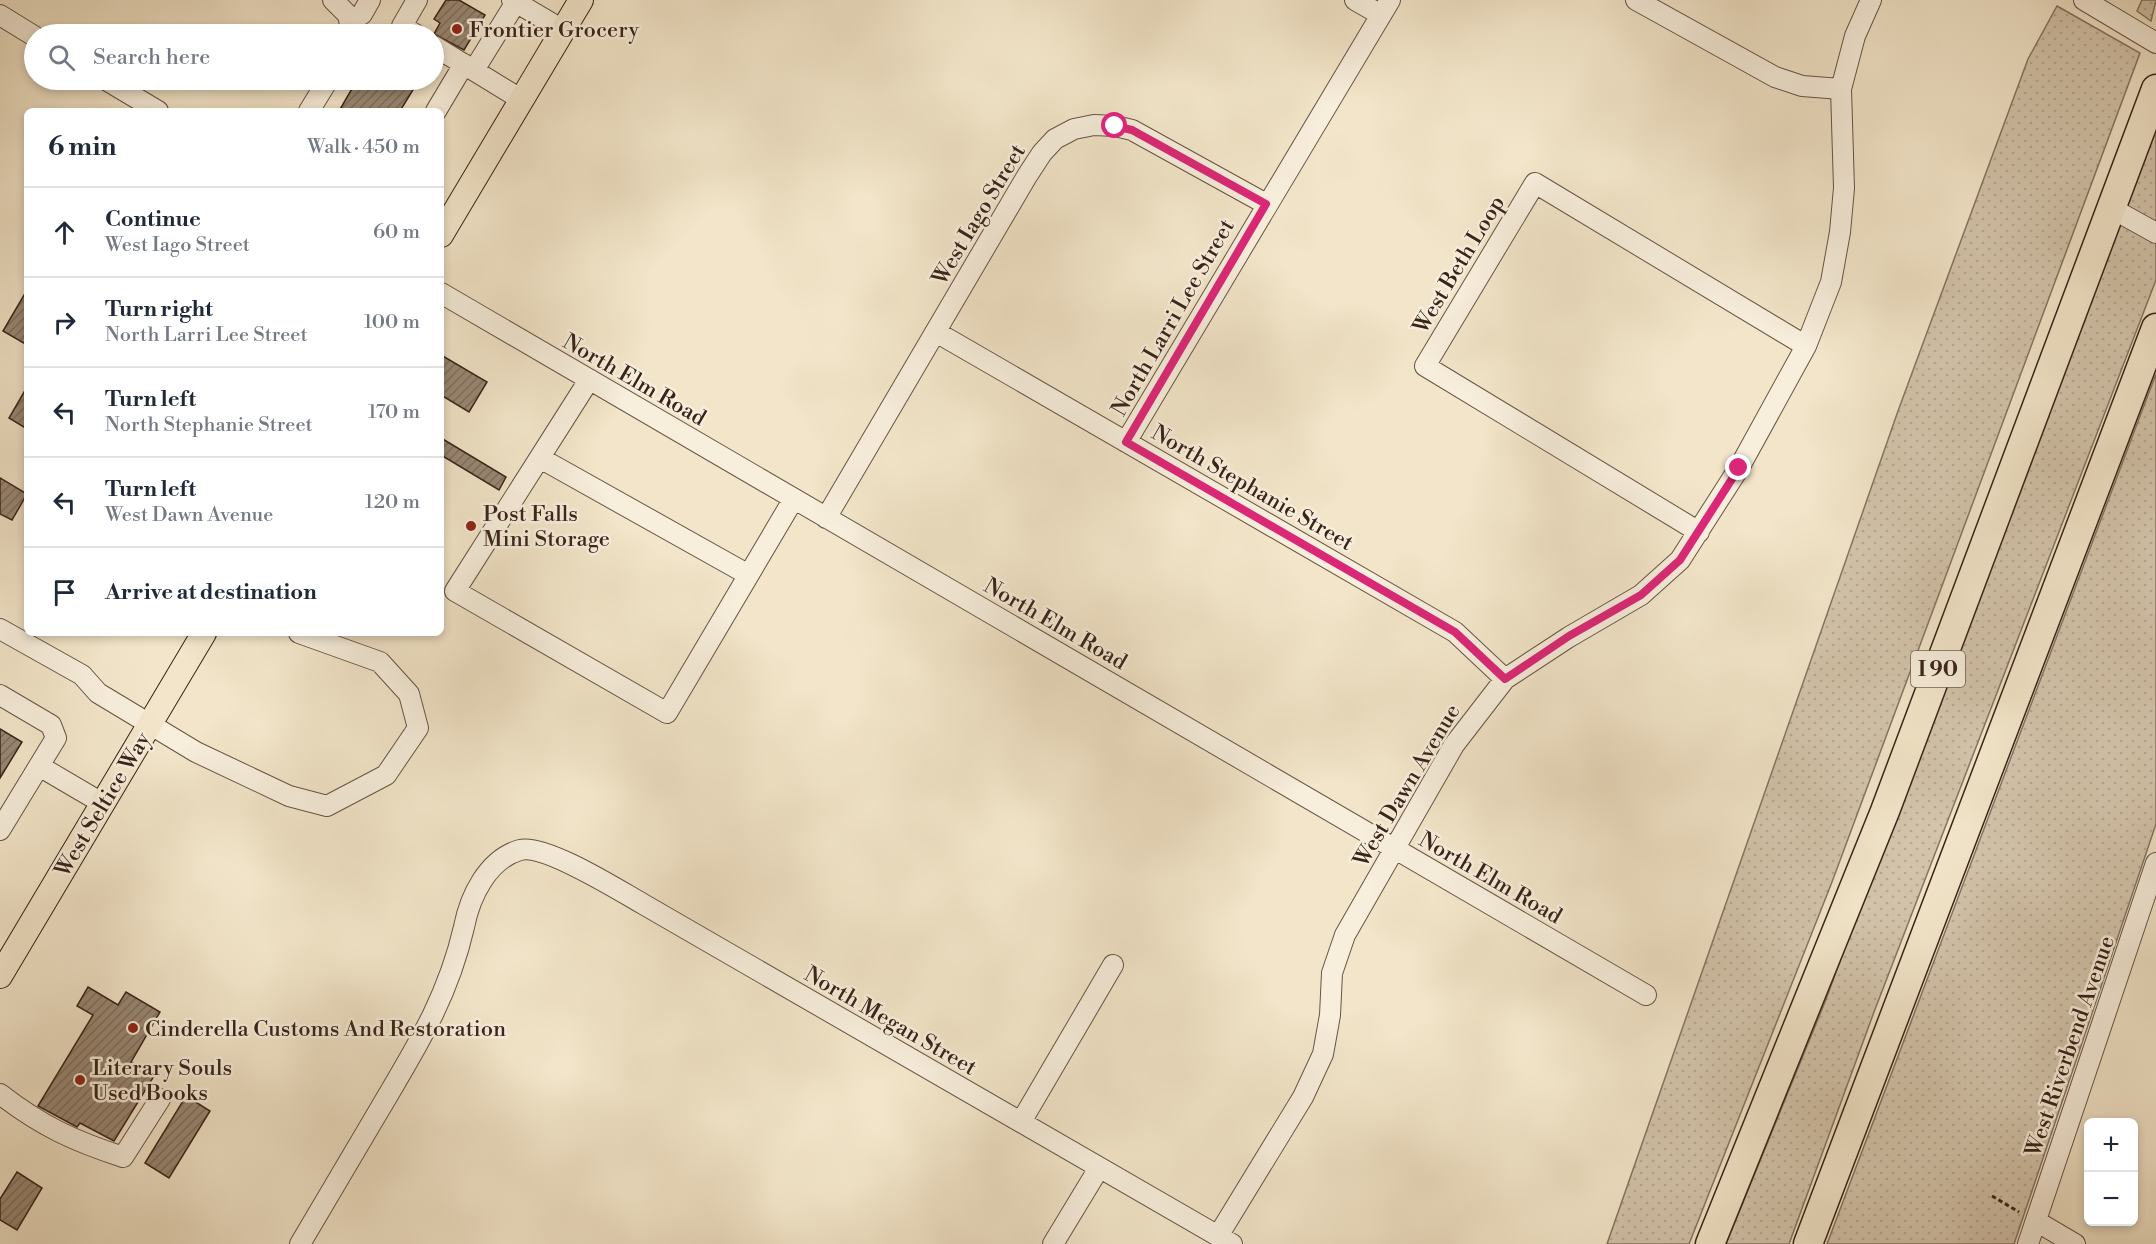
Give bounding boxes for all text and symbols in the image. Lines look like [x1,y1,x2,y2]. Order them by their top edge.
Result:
place label: Frontier Grocery [469,17,639,44]
marker: Frontier Grocery [450,22,464,36]
search box [24,24,444,90]
icon: search [45,41,78,74]
text: Search here [93,44,210,71]
route start [1101,112,1127,138]
text: 6 min [48,131,116,163]
text: Walk · 450 m [307,135,420,160]
street label: West Iago Street [926,139,1032,291]
street label: West Beth Loop [1407,191,1511,339]
text: Continue [105,206,201,233]
street label: North Larri Lee Street [1106,214,1241,421]
icon: ahead [48,216,81,249]
text: 60 m [373,220,420,245]
text: West Iago Street [105,233,250,258]
text: Turn right [105,296,213,323]
icon: right [48,306,81,339]
text: 100 m [364,310,420,335]
text: North Larri Lee Street [105,323,307,348]
street label: North Elm Road [558,328,711,432]
text: Turn left [105,386,196,413]
icon: left [48,396,81,429]
text: 170 m [368,400,420,425]
text: North Stephanie Street [105,413,313,438]
street label: North Stephanie Street [1147,420,1358,557]
route end [1725,454,1751,480]
text: Turn left [105,476,196,503]
icon: left [48,486,81,519]
text: 120 m [365,490,420,515]
place label: Post Falls Mini Storage [483,501,610,553]
text: West Dawn Avenue [105,503,273,528]
marker: Post Falls Mini Storage [464,519,478,533]
street label: North Elm Road [979,572,1132,676]
icon: arrive [48,576,81,609]
text: Arrive at destination [105,579,317,606]
road number: I 90 [1911,651,1965,687]
street label: West Dawn Avenue [1348,699,1467,873]
street label: West Seltice Way [49,727,157,883]
street label: North Elm Road [1414,826,1567,930]
street label: West Riverbend Avenue [2020,933,2121,1161]
street label: North Megan Street [799,961,982,1082]
place label: Cinderella Customs And Restoration [145,1016,506,1043]
marker: Cinderella Customs And Restoration [126,1021,140,1035]
place label: Literary Souls Used Books [92,1055,232,1107]
marker: Literary Souls Used Books [73,1073,87,1087]
map controls [2084,1118,2138,1226]
button: + [2084,1118,2138,1172]
button: − [2084,1172,2138,1226]

